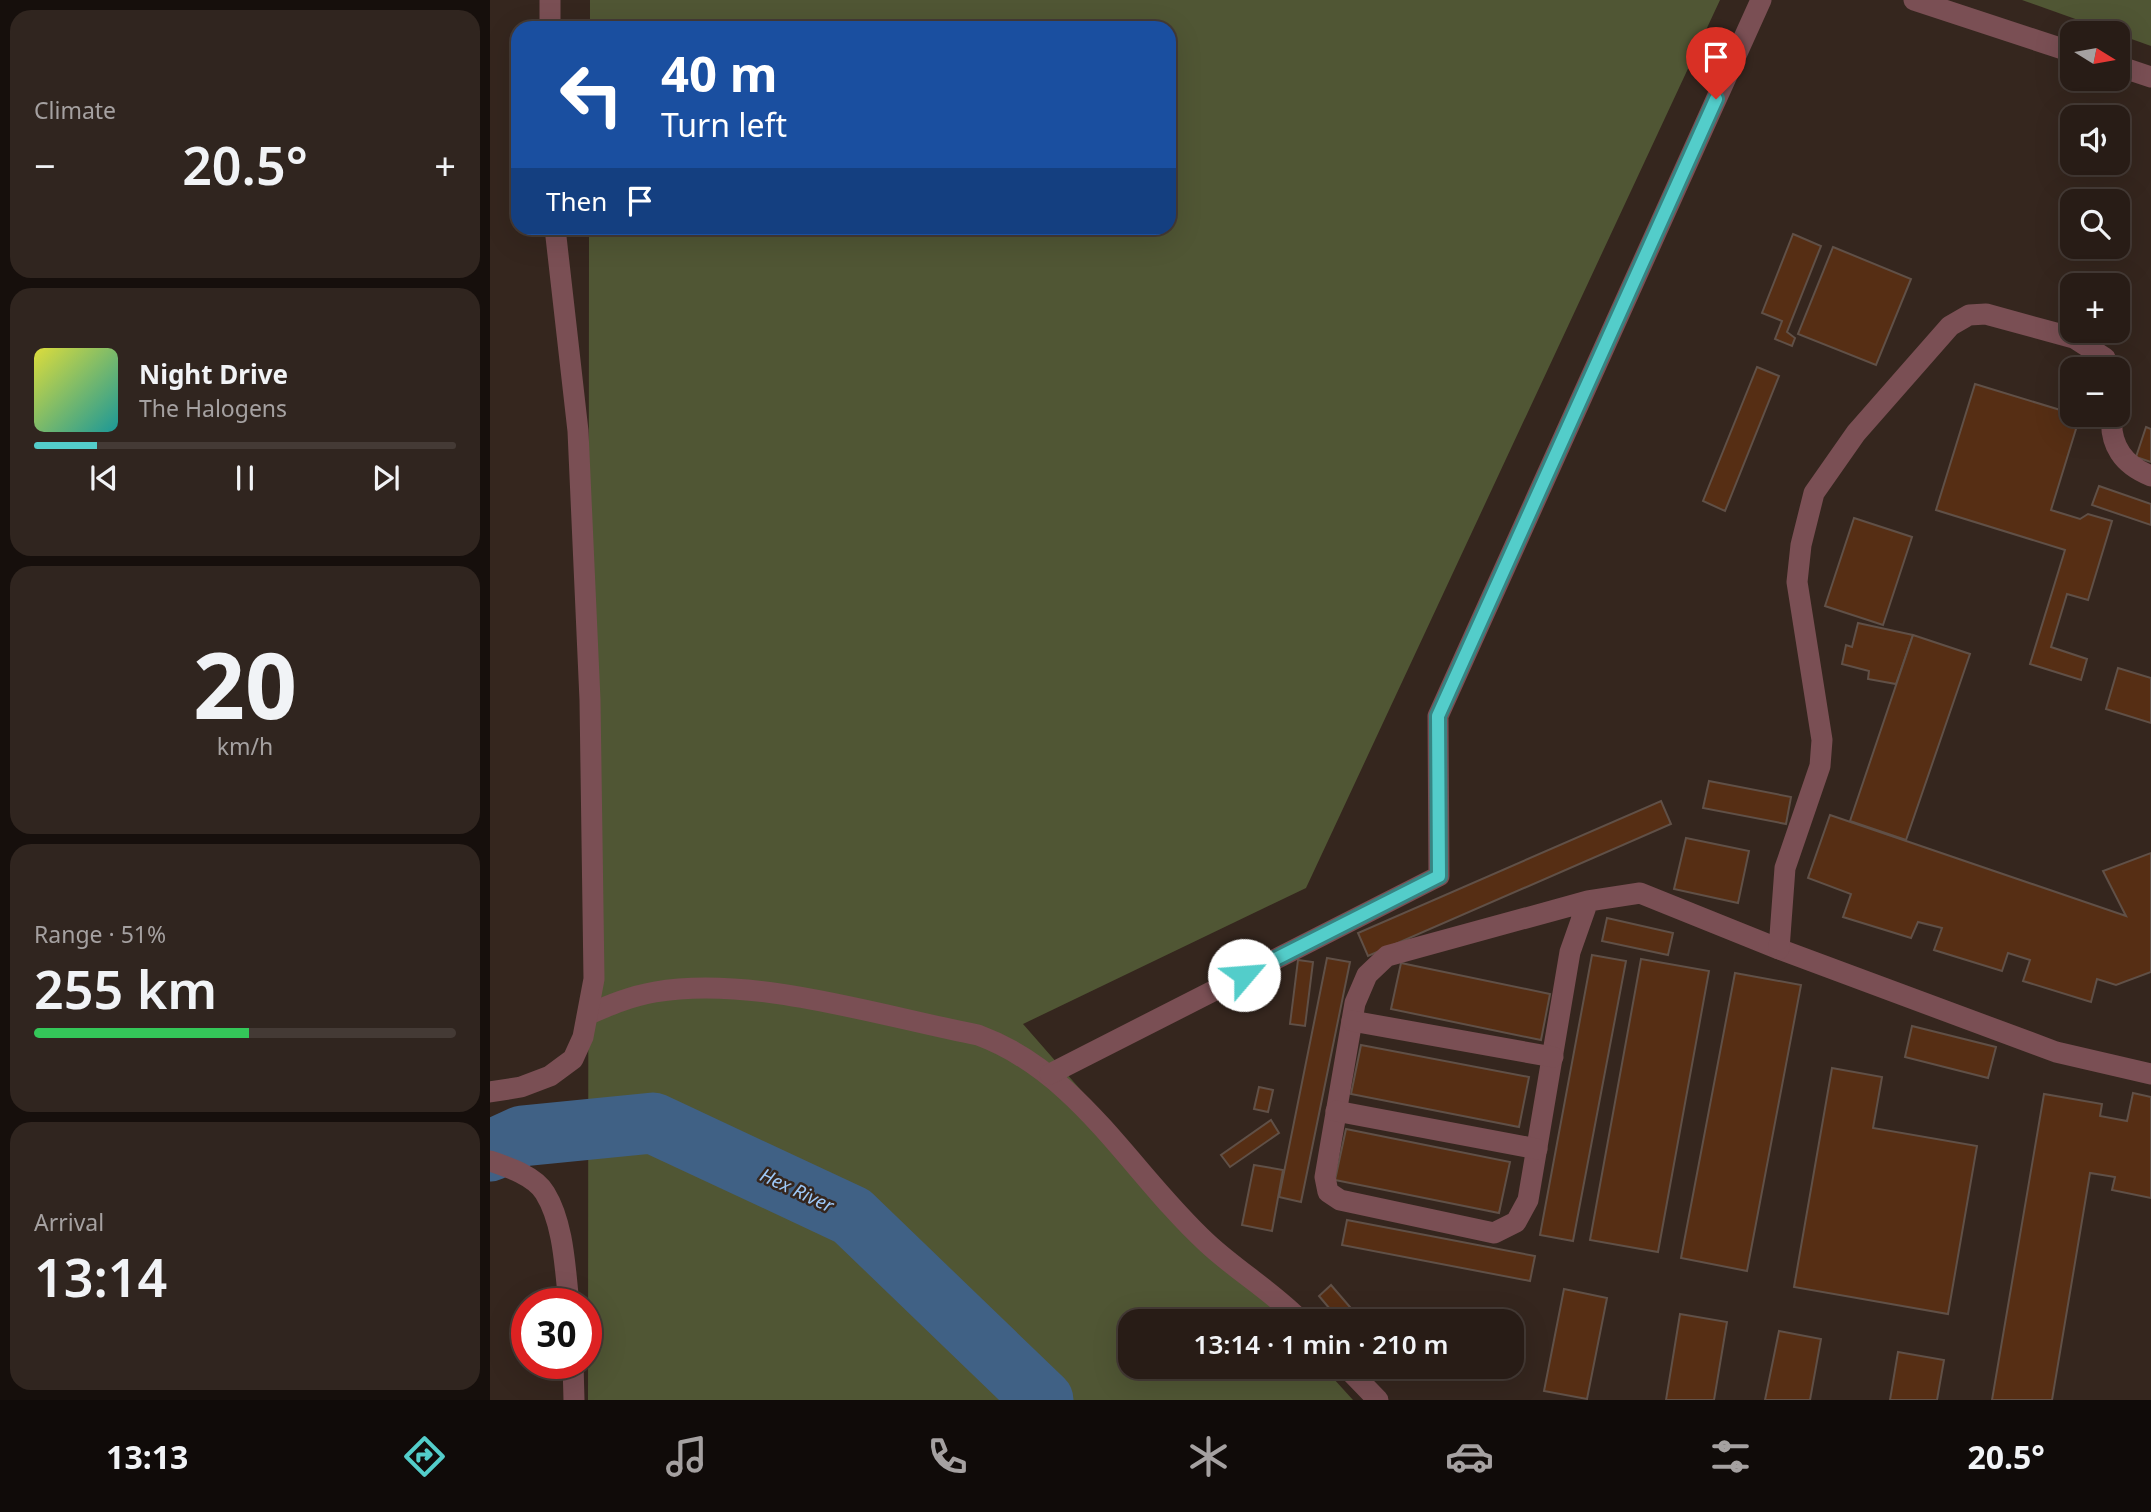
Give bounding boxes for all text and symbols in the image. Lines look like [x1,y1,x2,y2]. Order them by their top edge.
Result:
north arrow [2060,21,2130,91]
map controls [2060,21,2130,427]
pin [1686,27,1746,99]
icon: arrive [1697,38,1735,76]
text: 40 m [661,40,778,106]
icon: left [546,49,637,140]
text: Climate [34,94,116,126]
text: Turn left [661,103,787,146]
button: sound [2060,105,2130,175]
text: 20.5° [182,129,308,200]
text: − [34,139,56,191]
text: + [434,139,456,191]
icon: arrive [621,182,659,220]
text: Then [546,183,607,219]
button: search [2060,189,2130,259]
button: + [2060,273,2130,343]
text: Night Drive [139,356,288,392]
button: − [2060,357,2130,427]
text: The Halogens [139,392,287,424]
icon: previous [85,459,123,497]
icon: pause [226,459,264,497]
icon: next [367,459,405,497]
text: 20 [193,622,297,746]
text: km/h [217,730,273,762]
text: Range · 51% [34,918,166,950]
position arrow [1207,938,1281,1012]
text: 255 km [34,953,217,1024]
water label: Hex River [756,1162,839,1219]
text: Arrival [34,1206,104,1238]
text: 13:14 [34,1241,167,1312]
speed limit sign: 30 [511,1288,602,1379]
text: 13:14 · 1 min · 210 m [1194,1326,1448,1362]
icon: directions [400,1432,449,1481]
icon: music [662,1432,711,1481]
icon: phone [923,1432,972,1481]
icon: climate [1184,1432,1233,1481]
icon: car [1445,1432,1494,1481]
icon: filters [1706,1432,1755,1481]
text: 13:13 [106,1435,188,1478]
text: 20.5° [1967,1435,2045,1478]

